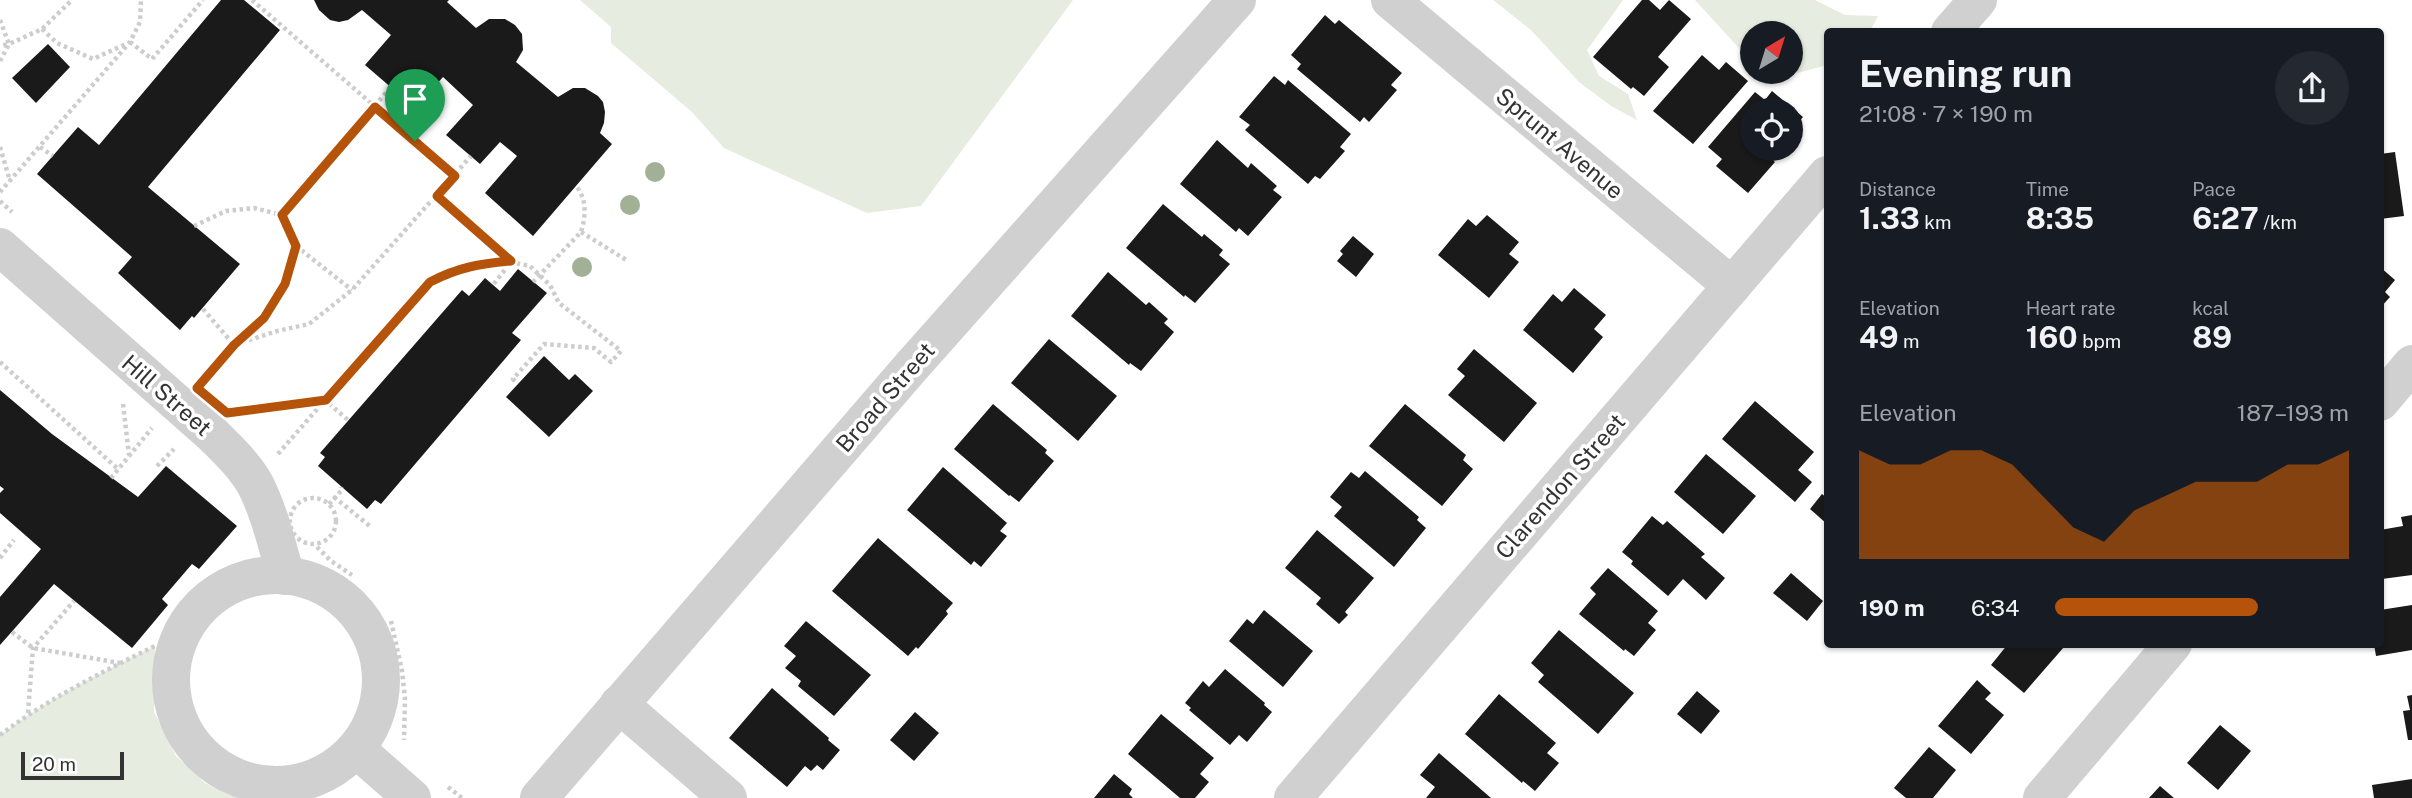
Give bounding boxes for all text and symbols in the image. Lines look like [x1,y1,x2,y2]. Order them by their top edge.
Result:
north arrow [1740,21,1802,84]
map controls [1740,21,1803,161]
text: Evening run [1859,51,2072,96]
button: share [2275,51,2349,125]
pin [385,69,445,141]
icon: arrive [396,80,434,118]
street label: Sprunt Avenue [1491,82,1629,204]
button: locate [1740,98,1803,161]
text: 21:08 · 7 × 190 m [1859,100,2033,127]
text: Distance [1859,178,1936,200]
text: Time [2026,178,2069,200]
text: Pace [2192,178,2236,200]
text: 1.33 [1859,200,1920,236]
text: 8:35 [2026,200,2094,236]
text: 6:27 [2192,200,2259,236]
text: km [1920,211,1951,233]
text: /km [2259,211,2297,233]
text: Elevation [1859,297,1940,319]
text: Heart rate [2026,297,2115,319]
text: kcal [2192,297,2229,319]
text: 49 [1859,319,1898,355]
text: 160 [2026,319,2078,355]
text: 89 [2192,319,2232,355]
text: m [1898,330,1920,352]
text: bpm [2078,330,2121,352]
street label: Broad Street [830,337,940,457]
street label: Hill Street [117,349,217,441]
text: Elevation [1859,399,1957,426]
text: 187–193 m [2237,399,2349,426]
street label: Clarendon Street [1490,408,1630,564]
text: 190 m [1859,594,1925,621]
text: 6:34 [1971,594,2019,621]
scale bar [21,749,124,781]
text: 20 m [32,753,76,775]

